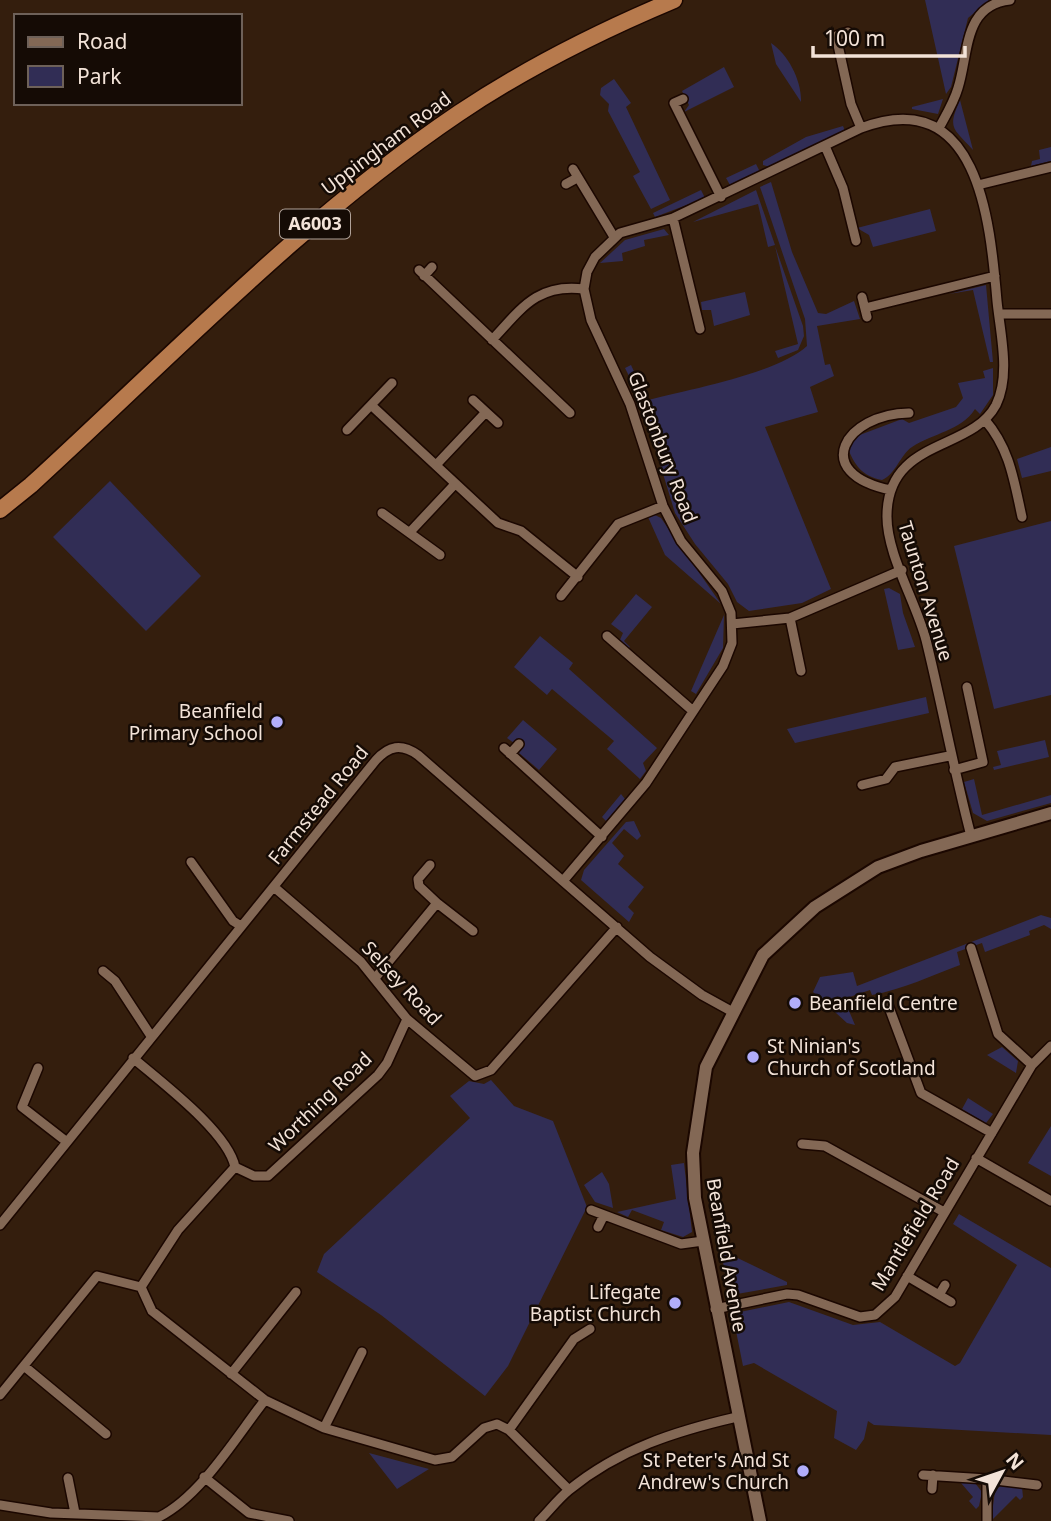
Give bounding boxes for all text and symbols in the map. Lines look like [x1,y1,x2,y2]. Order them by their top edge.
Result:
legend [14,14,242,105]
scale bar [813,14,965,58]
text: 100 m [824,24,885,52]
text: Road [77,27,127,55]
text: Park [77,62,122,90]
street label: Uppingham Road [316,86,456,200]
road number: A6003 [280,210,350,238]
street label: Glastonbury Road [622,368,704,526]
street label: Taunton Avenue [892,518,960,664]
place label: Beanfield Primary School [129,698,263,746]
marker: Beanfield Primary School [269,714,285,730]
street label: Farmstead Road [262,740,374,870]
street label: Selsey Road [356,935,448,1031]
place label: Beanfield Centre [809,990,958,1016]
marker: Beanfield Centre [787,995,803,1011]
place label: St Ninian's Church of Scotland [767,1033,936,1081]
street label: Worthing Road [263,1046,377,1158]
marker: St Ninian's Church of Scotland [745,1049,761,1065]
street label: Mantlefield Road [865,1152,965,1296]
street label: Beanfield Avenue [701,1176,753,1334]
place label: Lifegate Baptist Church [530,1279,661,1327]
marker: Lifegate Baptist Church [667,1295,683,1311]
north arrow [967,1437,1037,1507]
place label: St Peter's And St Andrew's Church [638,1447,789,1495]
text: N [1000,1447,1030,1475]
marker: St Peter's And St Andrew's Church [795,1463,811,1479]

